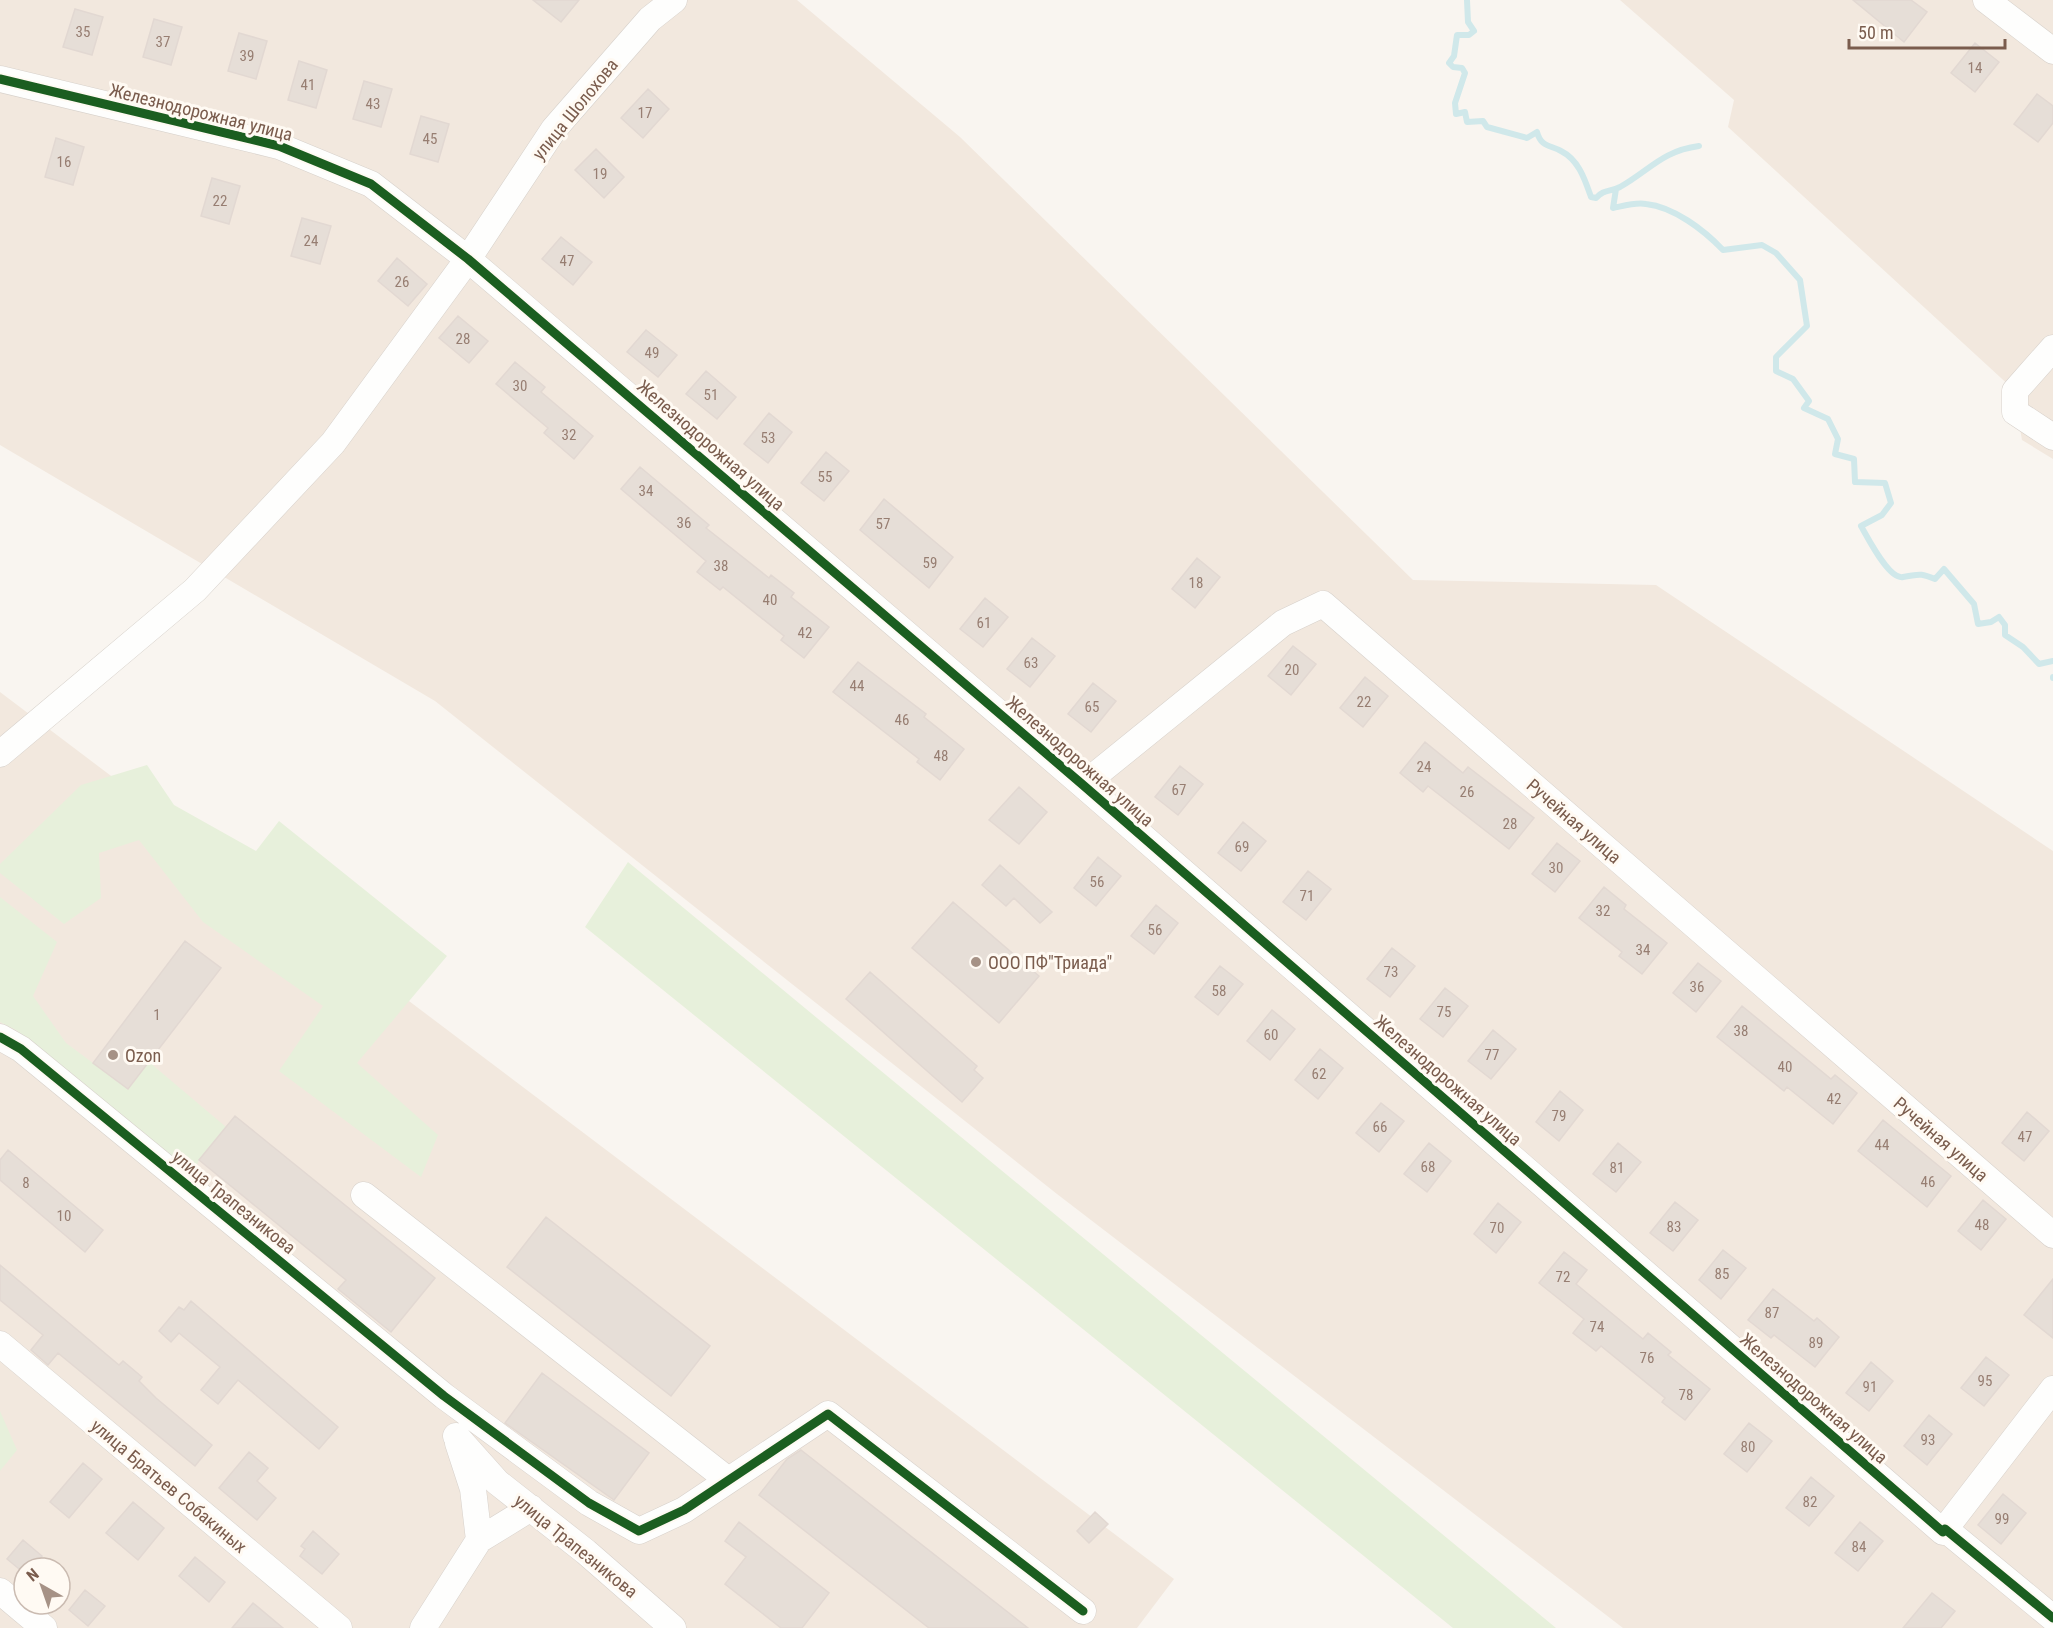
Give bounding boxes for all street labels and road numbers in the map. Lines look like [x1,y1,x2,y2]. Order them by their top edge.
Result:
street label: улица Шолохова [528,54,622,164]
street label: Железнодорожная улица [107,79,295,145]
street label: Железнодорожная улица [633,375,789,515]
street label: Железнодорожная улица [1002,691,1158,831]
street label: Ручейная улица [1523,774,1625,868]
street label: Железнодорожная улица [1370,1010,1526,1150]
street label: Ручейная улица [1890,1092,1992,1186]
street label: улица Трапезникова [168,1146,300,1258]
street label: Железнодорожная улица [1736,1328,1892,1468]
street label: улица Братьев Собакиных [87,1415,251,1557]
street label: улица Трапезникова [510,1490,642,1602]

